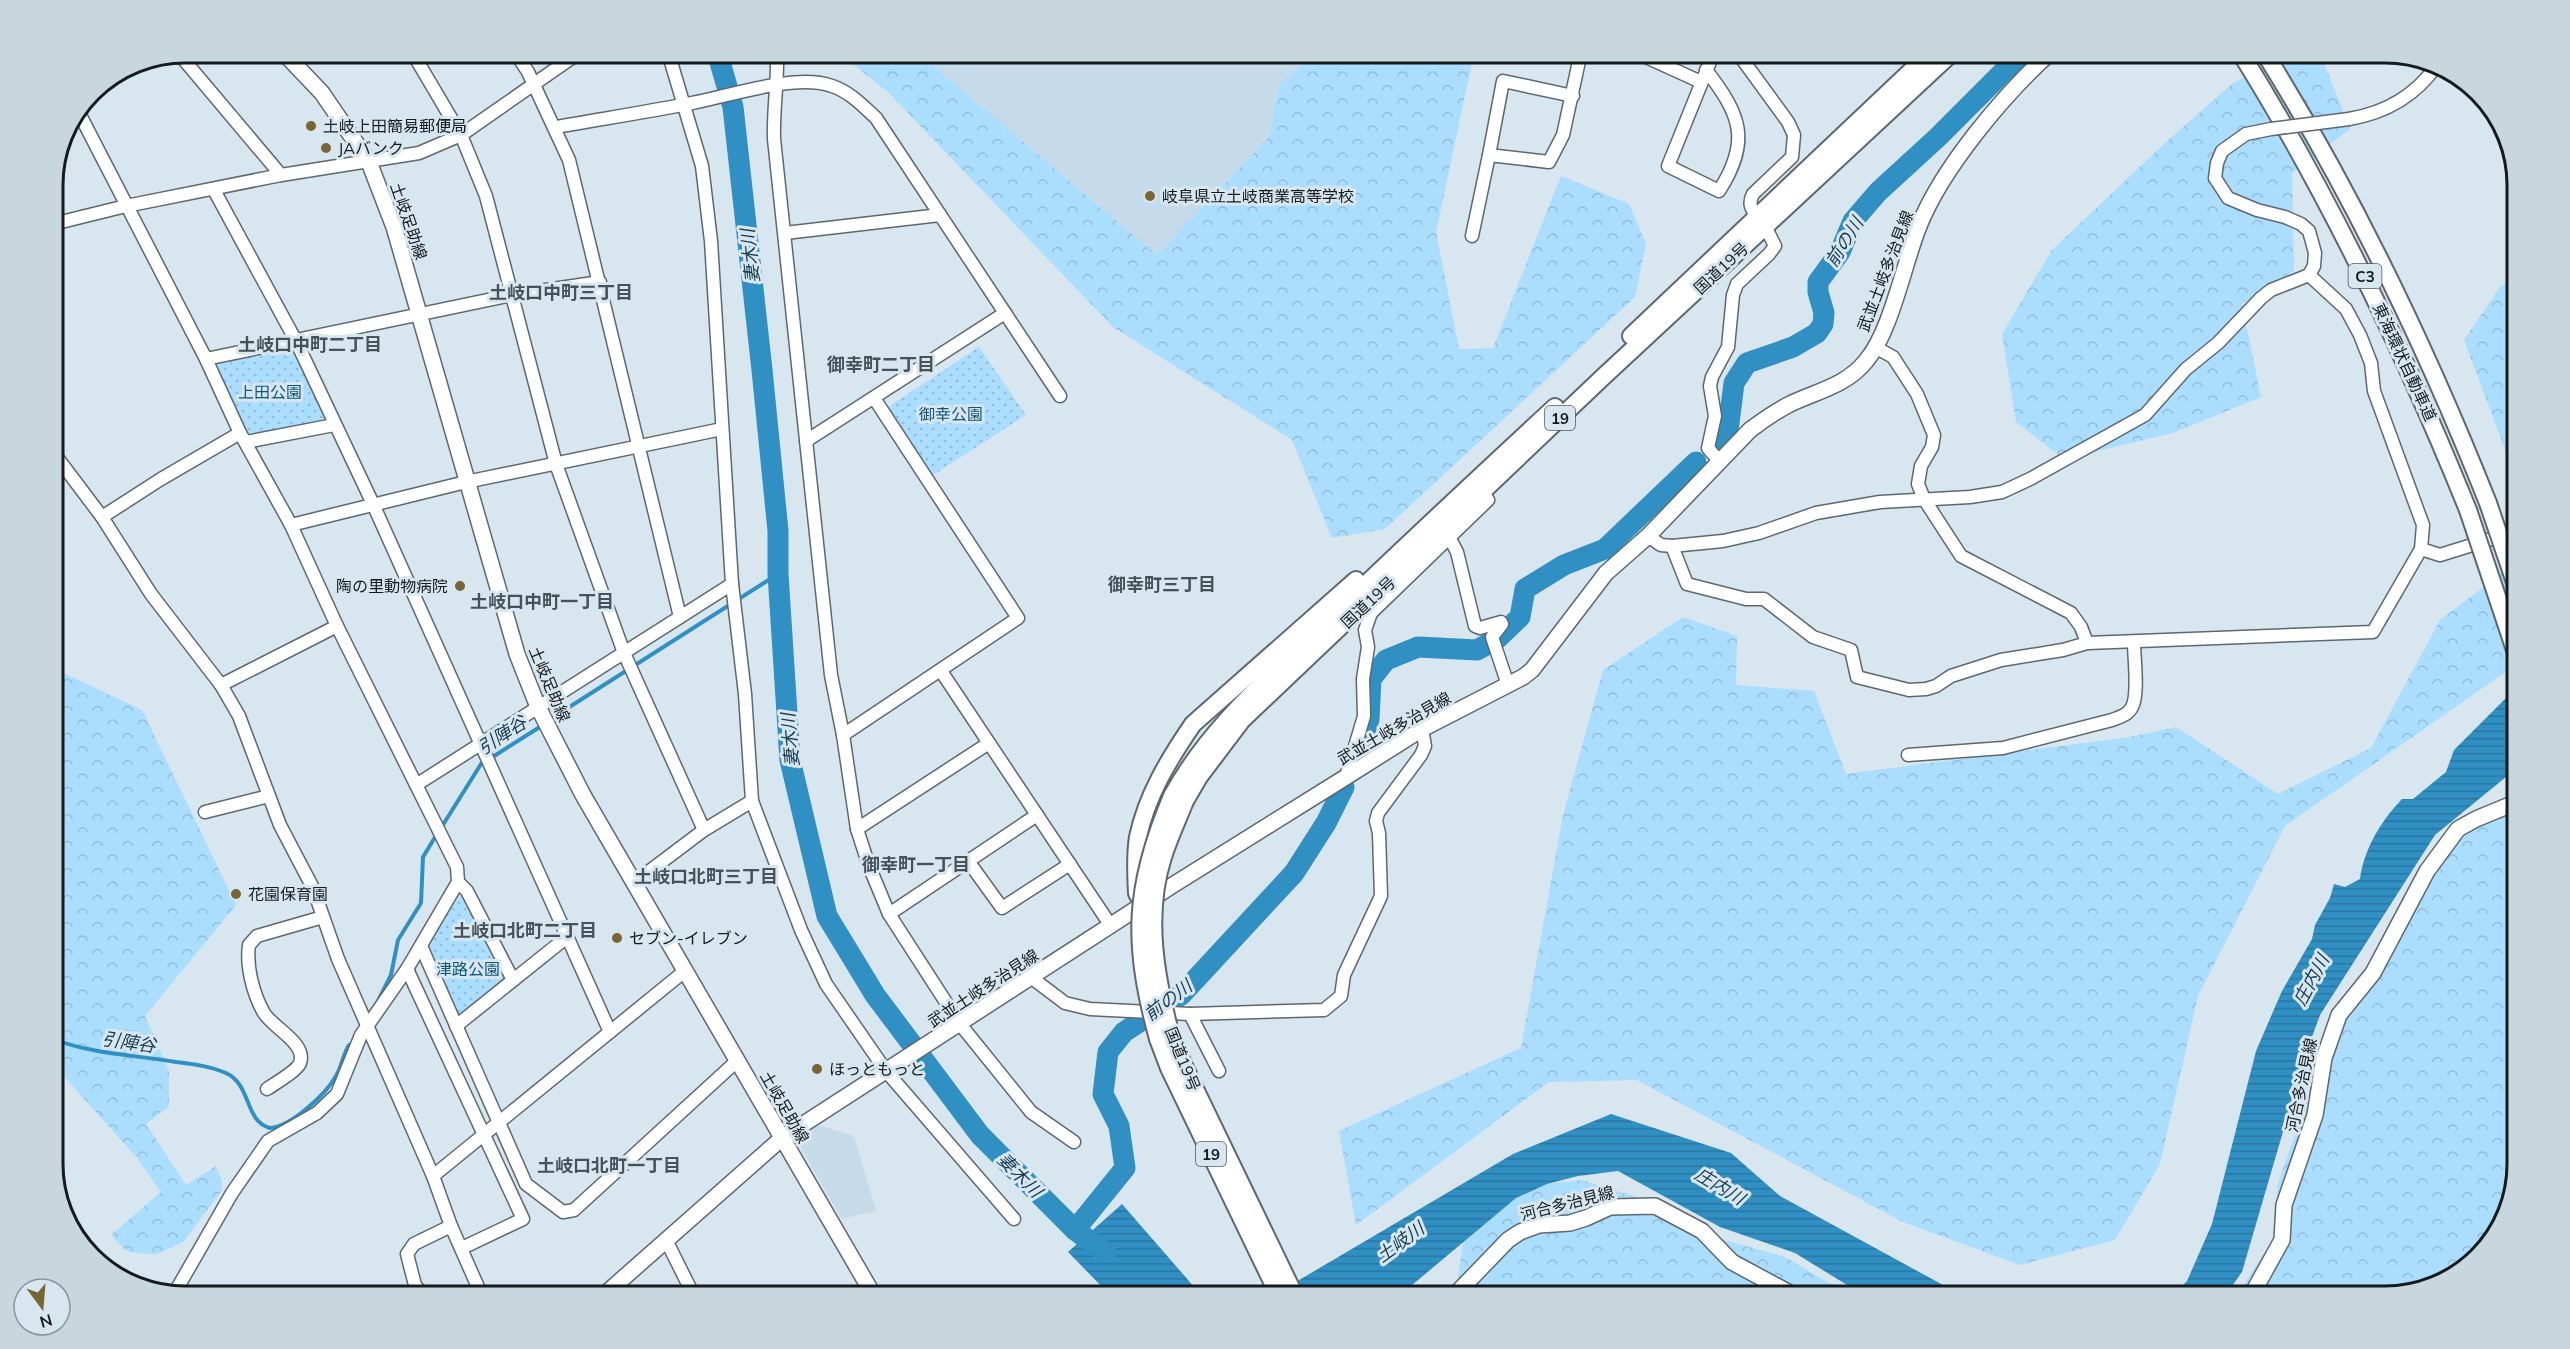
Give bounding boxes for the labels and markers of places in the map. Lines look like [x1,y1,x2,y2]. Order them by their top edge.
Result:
place label: 土岐上田簡易郵便局 [323,116,467,136]
marker: 土岐上田簡易郵便局 [304,119,318,133]
place label: JAバンク [338,138,404,158]
marker: JAバンク [319,141,333,155]
place label: 岐阜県立土岐商業高等学校 [1162,186,1354,206]
marker: 岐阜県立土岐商業高等学校 [1143,189,1157,203]
place label: 陶の里動物病院 [336,576,448,596]
marker: 陶の里動物病院 [453,579,467,593]
place label: 花園保育園 [248,884,328,904]
marker: 花園保育園 [229,887,243,901]
place label: セブン-イレブン [629,928,748,948]
marker: セブン-イレブン [610,931,624,945]
place label: ほっともっと [829,1059,925,1079]
marker: ほっともっと [810,1062,824,1076]

